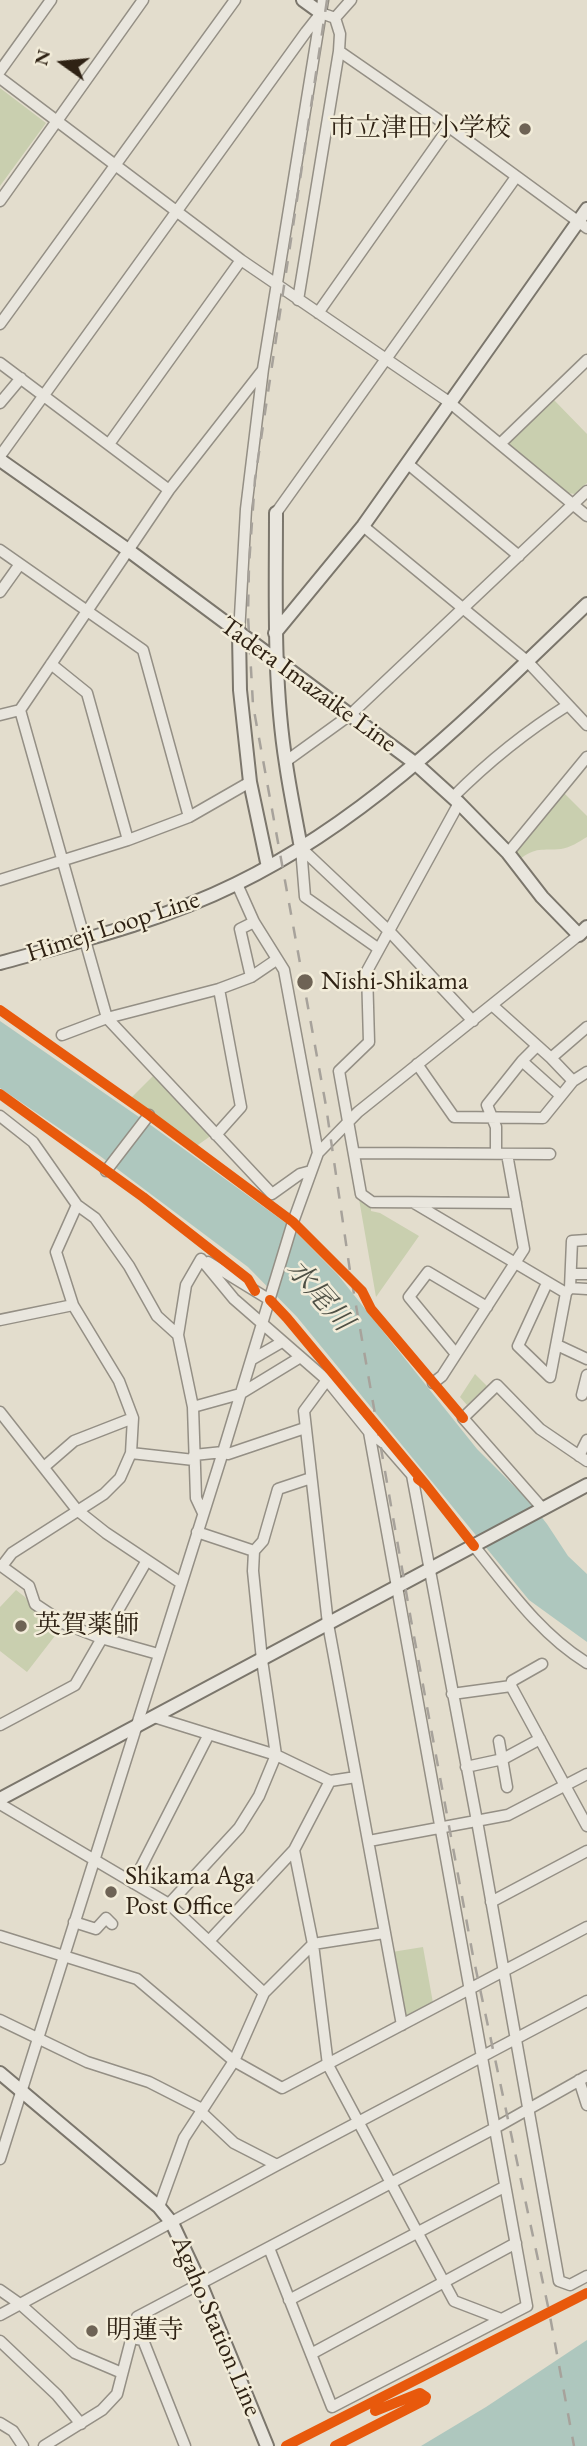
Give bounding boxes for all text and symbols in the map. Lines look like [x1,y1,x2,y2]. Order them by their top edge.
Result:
north arrow [28,28,98,98]
text: N [28,47,56,68]
place label: 市立津田小学校 [329,113,511,145]
marker: 市立津田小学校 [517,121,533,137]
street label: Tadera Imazaike Line [213,610,403,760]
street label: Himeji Loop Line [22,884,204,970]
place label: Nishi-Shikama [321,966,468,998]
marker: Nishi-Shikama [295,972,315,992]
water label: 水尾川 [279,1253,359,1339]
place label: 英賀薬師 [35,1610,139,1642]
marker: 英賀薬師 [13,1618,29,1634]
place label: Shikama Aga Post Office [125,1861,255,1923]
marker: Shikama Aga Post Office [103,1884,119,1900]
street label: Agaho Station Line [164,2231,268,2421]
place label: 明蓮寺 [106,2315,184,2347]
marker: 明蓮寺 [84,2323,100,2339]

